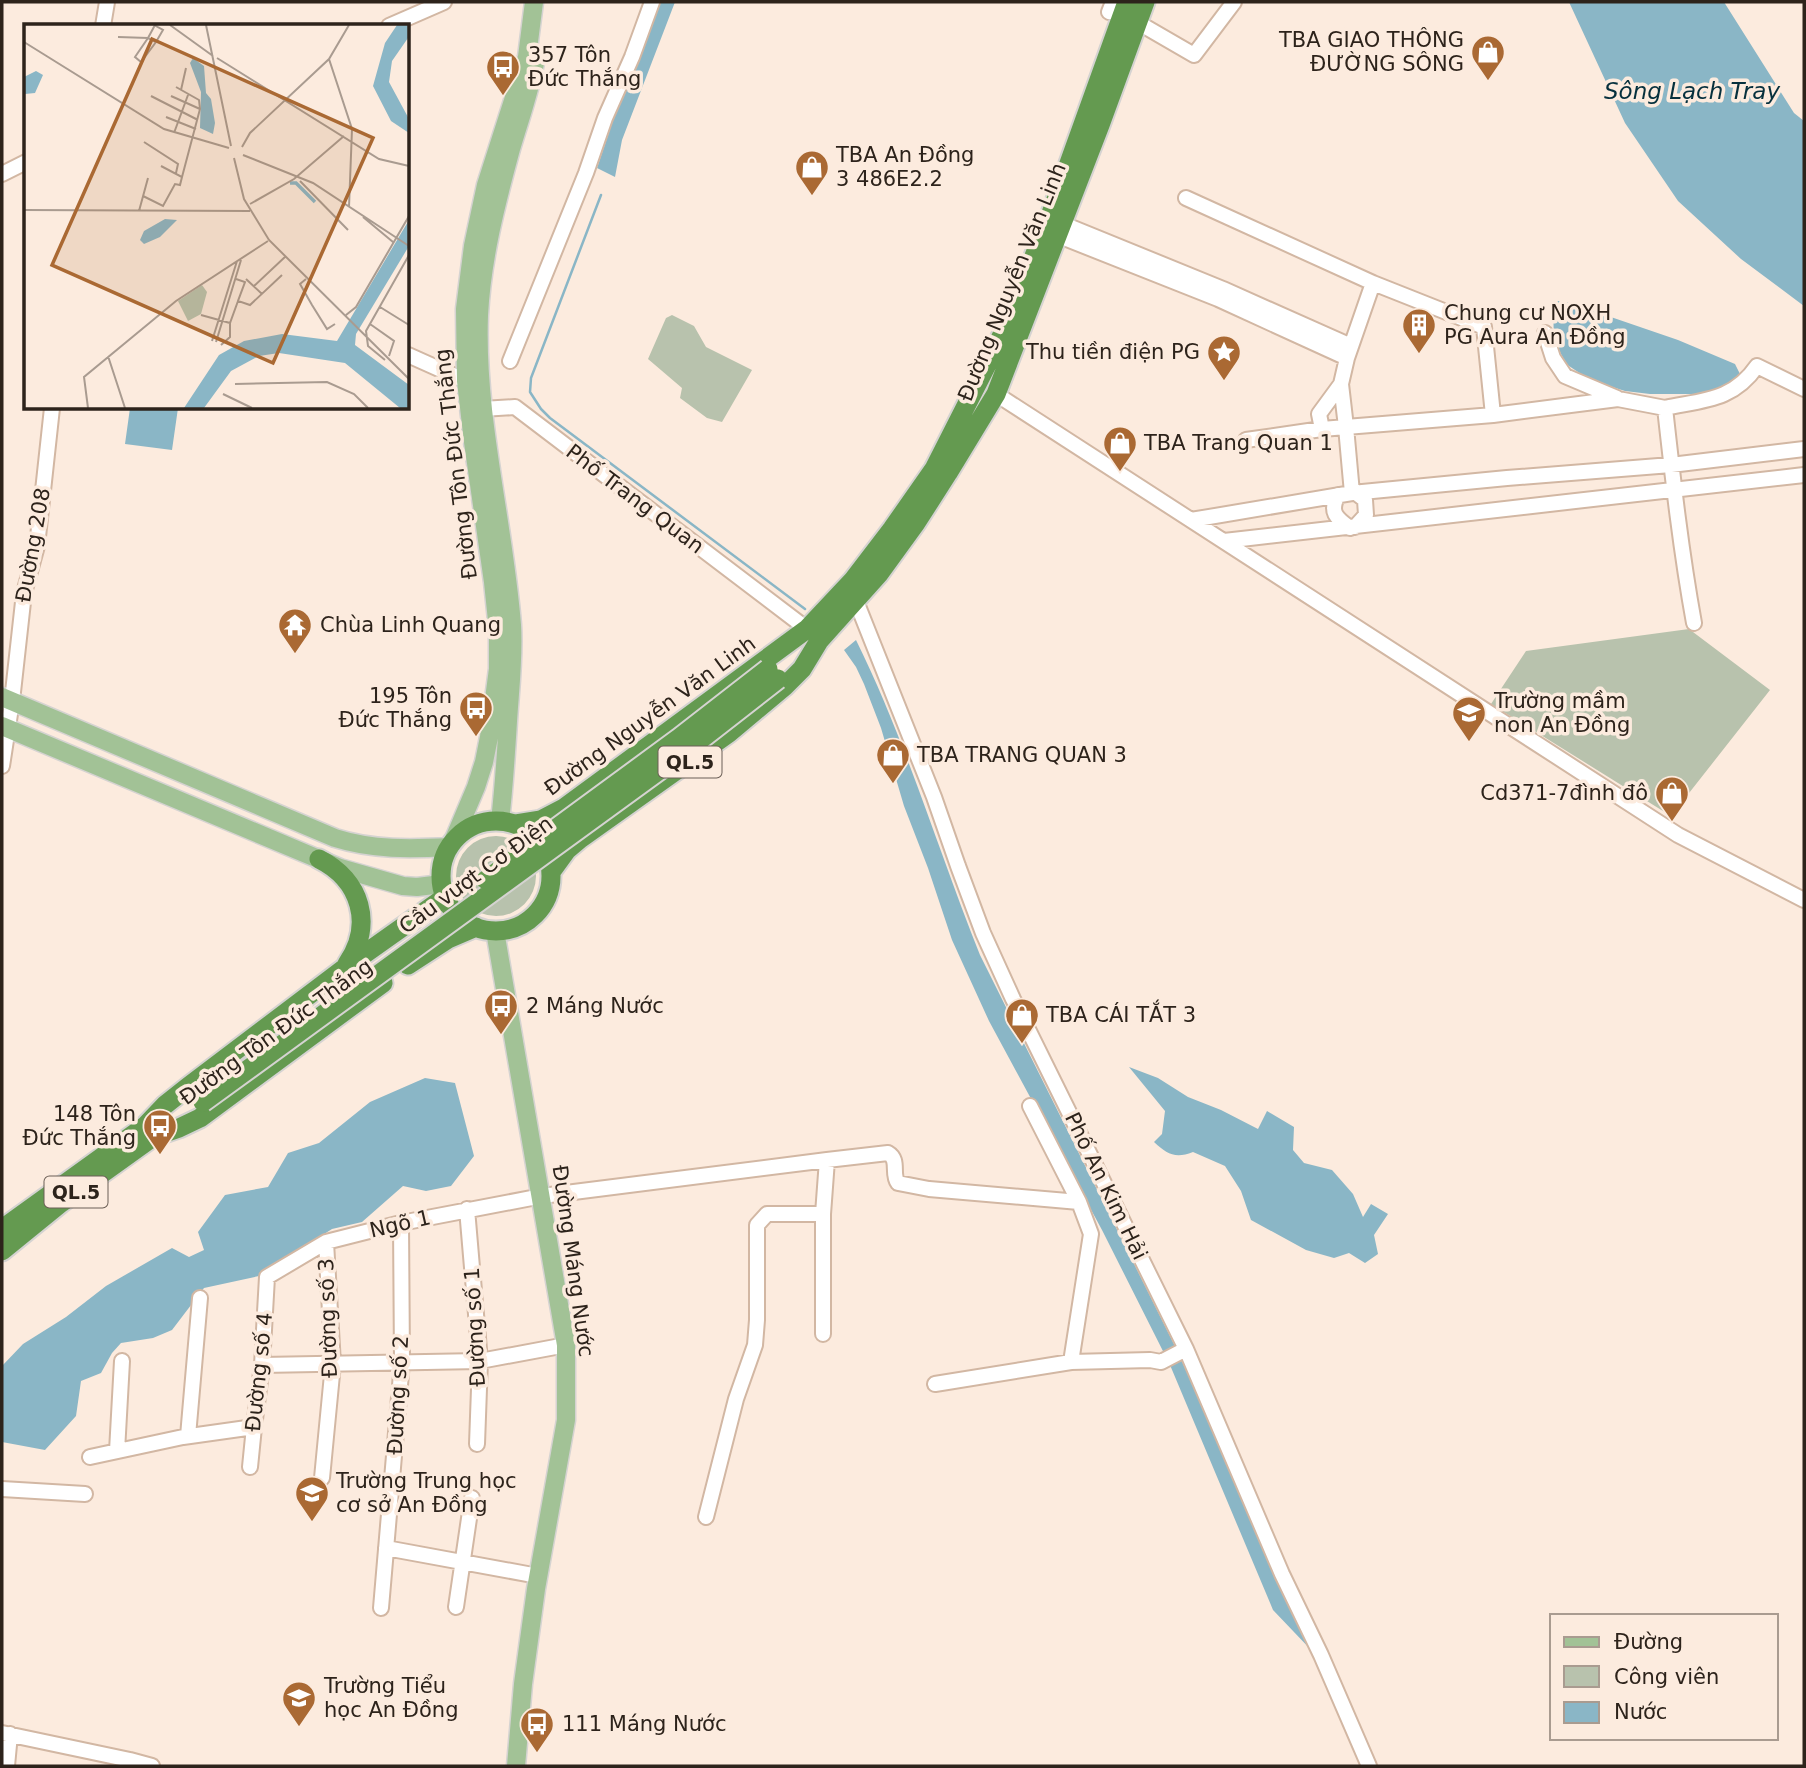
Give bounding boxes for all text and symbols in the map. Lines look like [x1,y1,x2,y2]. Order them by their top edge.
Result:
inset map [24,24,410,410]
place label: TBA GIAO THÔNG ĐƯỜNG SÔNG [1278,27,1464,76]
shop icon: TBA GIAO THÔNG ĐƯỜNG SÔNG [1469,33,1507,82]
place label: 357 Tôn Đức Thắng [528,43,641,91]
bus stop icon: 357 Tôn Đức Thắng [484,48,522,97]
water label: Sông Lạch Tray [1604,78,1780,104]
place label: TBA An Đồng 3 486E2.2 [835,143,974,191]
shop icon: TBA An Đồng 3 486E2.2 [793,148,831,197]
street label: Đường Nguyễn Văn Linh [952,159,1071,405]
place label: Chung cư NOXH PG Aura An Đồng [1444,301,1626,349]
building icon: Chung cư NOXH PG Aura An Đồng [1400,306,1438,355]
place icon: Thu tiền điện PG [1205,333,1243,382]
place label: Thu tiền điện PG [1025,340,1200,364]
street label: Đường Tôn Đức Thắng [430,347,482,581]
shop icon: TBA Trang Quan 1 [1101,424,1139,473]
place label: TBA Trang Quan 1 [1143,431,1333,455]
street label: Phố Trang Quan [561,439,709,559]
street label: Đường 208 [11,486,55,604]
temple icon: Chùa Linh Quang [276,606,314,655]
place label: Chùa Linh Quang [320,613,501,637]
street label: Đường Nguyễn Văn Linh [539,631,760,801]
place label: 195 Tôn Đức Thắng [339,684,452,732]
bus stop icon: 195 Tôn Đức Thắng [457,689,495,738]
place label: Trường mầm non An Đồng [1493,689,1630,737]
school or university icon: Trường mầm non An Đồng [1450,694,1488,743]
shop icon: TBA TRANG QUAN 3 [874,736,912,785]
place label: TBA TRANG QUAN 3 [916,743,1127,767]
road number: QL.5 [658,747,722,778]
shop icon: Cd371-7đình đô [1653,774,1691,823]
place label: Cd371-7đình đô [1480,781,1648,805]
street label: Cầu vượt Cơ Điện [395,811,557,939]
street label: Đường Tôn Đức Thắng [175,954,377,1110]
bus stop icon: 2 Máng Nước [482,987,520,1036]
place label: 2 Máng Nước [526,994,664,1018]
shop icon: TBA CÁI TẮT 3 [1003,996,1041,1045]
place label: TBA CÁI TẮT 3 [1045,999,1196,1027]
place label: 148 Tôn Đức Thắng [23,1102,136,1150]
bus stop icon: 148 Tôn Đức Thắng [141,1107,179,1156]
street label: Phố An Kim Hải [1060,1108,1152,1264]
street label: Đường Máng Nước [548,1164,598,1358]
road number: QL.5 [44,1176,108,1208]
street label: Ngõ 1 [367,1205,433,1243]
street label: Đường số 3 [314,1258,342,1378]
street label: Đường số 1 [460,1267,490,1387]
street label: Đường số 4 [241,1311,277,1433]
street label: Đường số 2 [383,1335,413,1455]
place label: Trường Trung học cơ sở An Đồng [335,1469,517,1517]
school or university icon: Trường Trung học cơ sở An Đồng [293,1474,331,1523]
legend [1550,1614,1778,1740]
text: Đường [1614,1630,1683,1654]
text: Công viên [1614,1665,1719,1689]
place label: Trường Tiểu học An Đồng [323,1674,459,1722]
school or university icon: Trường Tiểu học An Đồng [280,1679,318,1728]
text: Nước [1614,1700,1667,1724]
bus stop icon: 111 Máng Nước [518,1705,556,1754]
place label: 111 Máng Nước [562,1712,726,1736]

